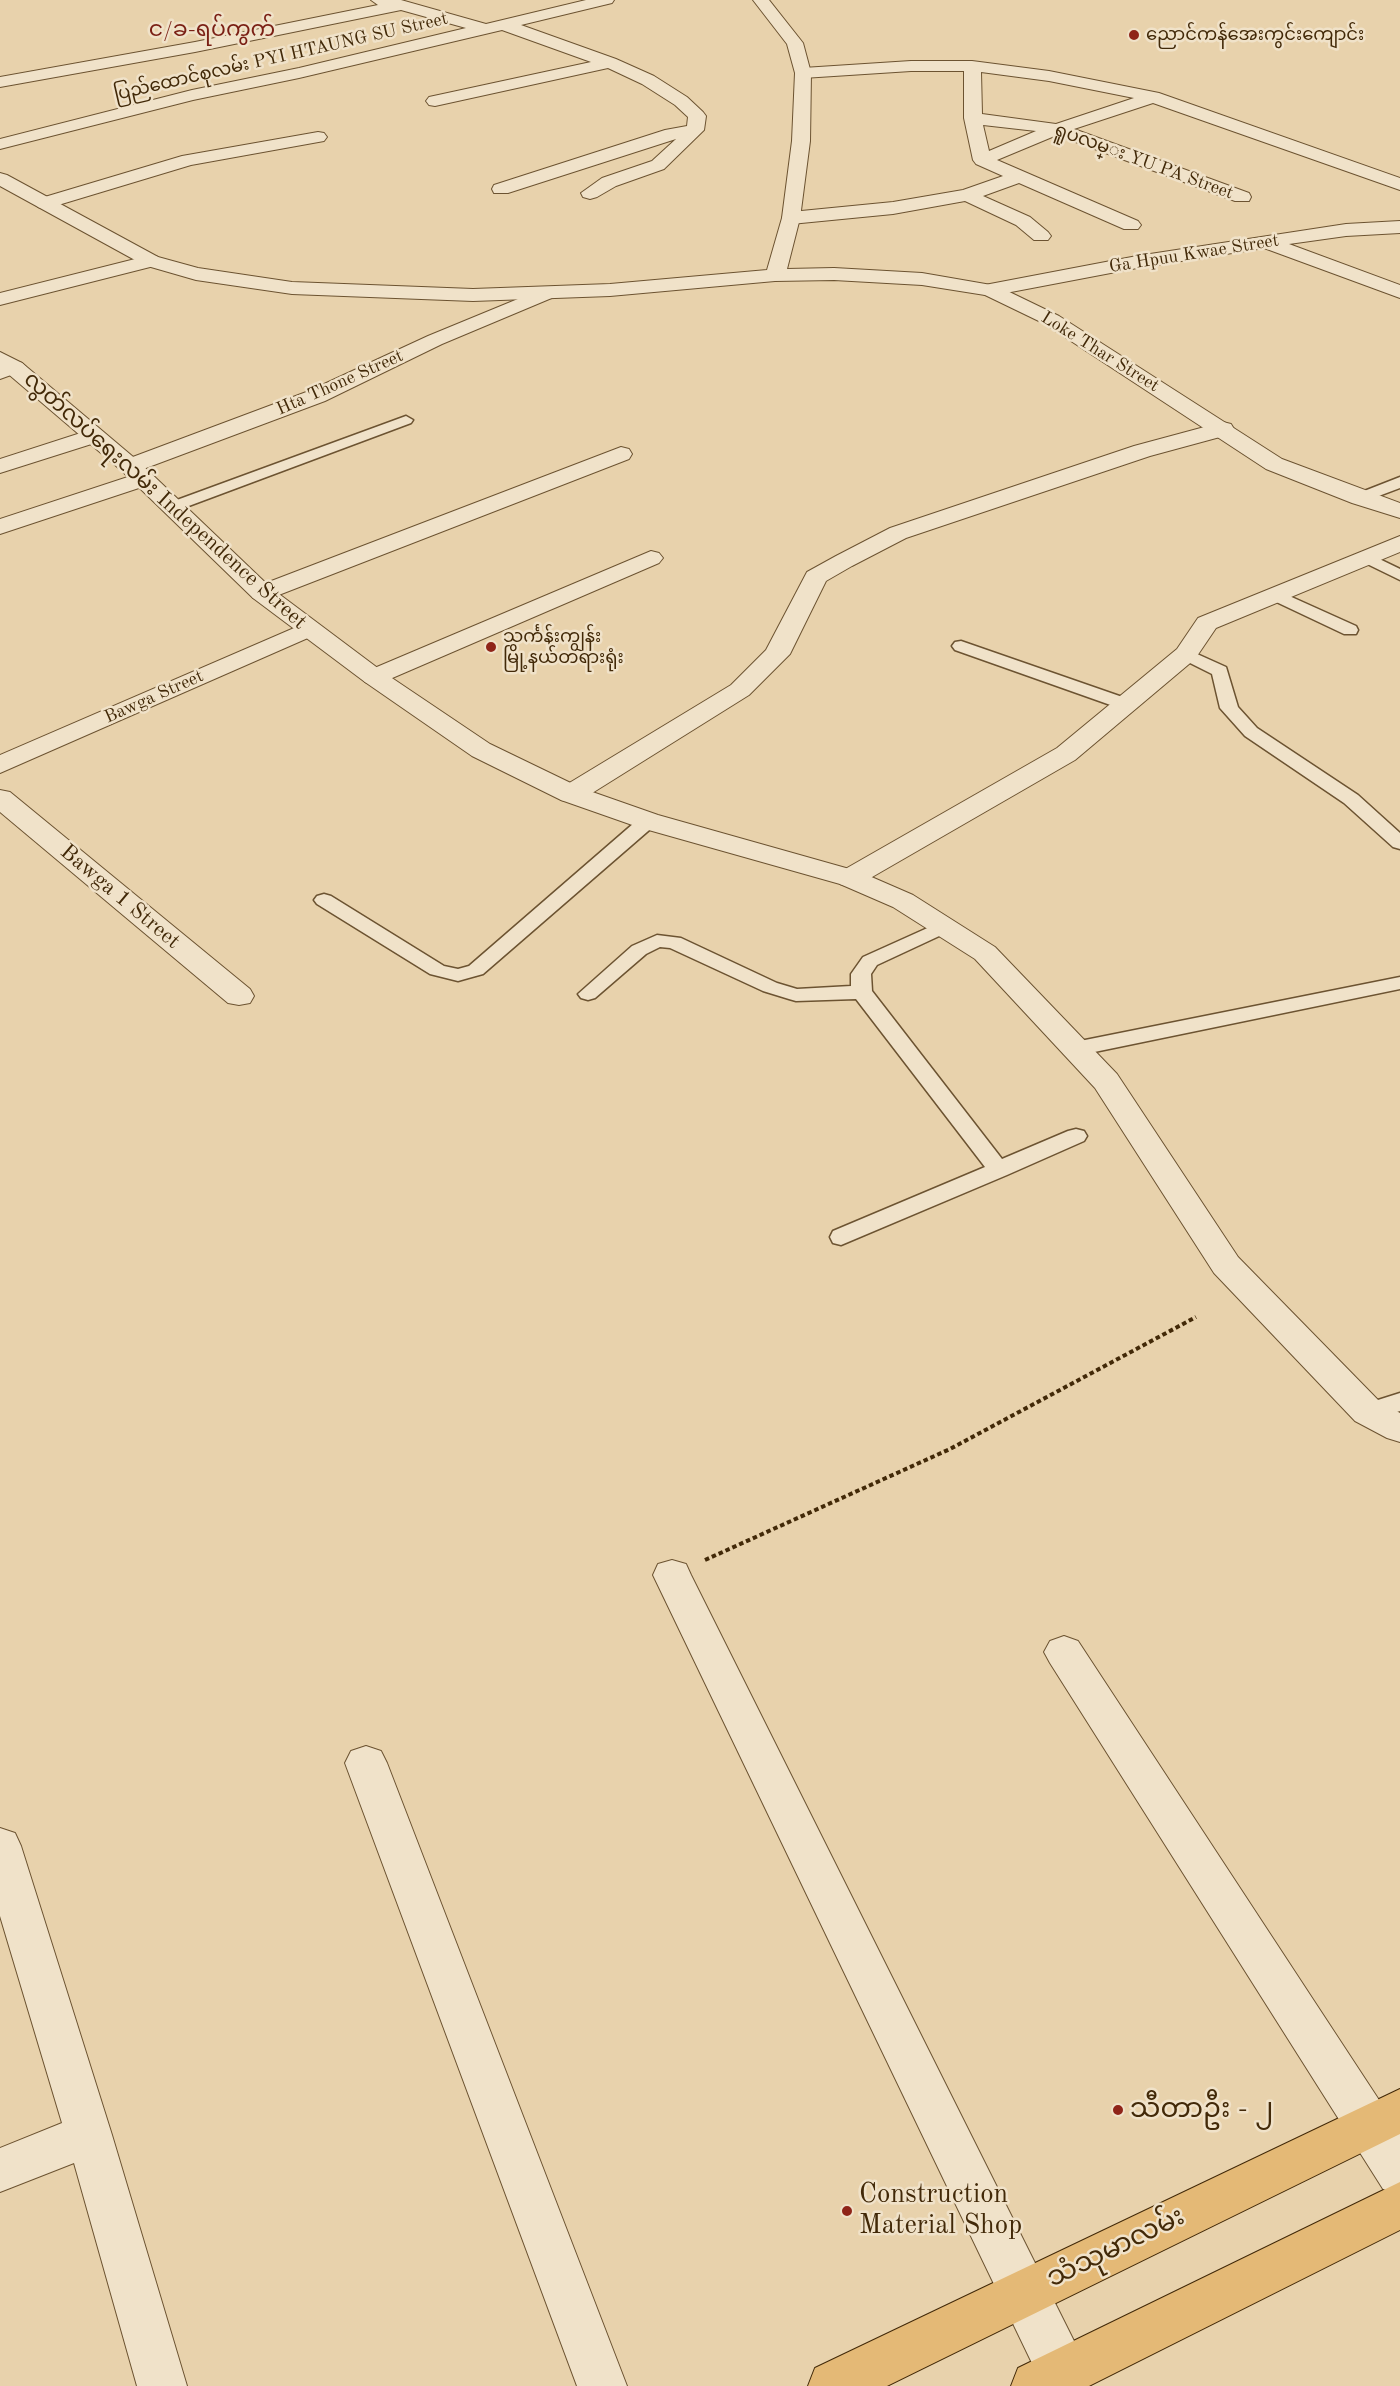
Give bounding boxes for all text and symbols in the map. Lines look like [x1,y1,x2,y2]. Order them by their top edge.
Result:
street label: ပြည်ထောင်စုလမ်း PYI HTAUNG SU Street [112,8,450,106]
district label: င/ခ-ရပ်ကွက် [149,17,275,43]
place label: ညောင်ကန်အေးကွင်းကျောင်း [1146,24,1364,46]
marker: ညောင်ကန်အေးကွင်းကျောင်း [1127,28,1141,42]
street label: ရူပလမ္း YU PA Street [1052,120,1236,204]
street label: Ga Hpuu Kwae Street [1108,230,1280,278]
street label: Loke Thar Street [1037,307,1163,397]
street label: Hta Thone Street [273,345,407,421]
street label: လွတ်လပ်ရေးလမ်း Independence Street [18,367,312,635]
place label: သင်္ကန်းကျွန်း မြို့နယ်တရားရုံး [503,626,624,668]
marker: သင်္ကန်းကျွန်း မြို့နယ်တရားရုံး [484,640,498,654]
street label: Bawga Street [101,666,207,728]
street label: Bawga 1 Street [55,839,185,955]
place label: သီတာဦး - ၂ [1130,2094,1274,2126]
marker: သီတာဦး - ၂ [1111,2103,1125,2117]
place label: Construction Material Shop [859,2179,1022,2242]
street label: သံသုမာလမ်း [1042,2201,1190,2295]
marker: Construction Material Shop [840,2204,854,2218]

